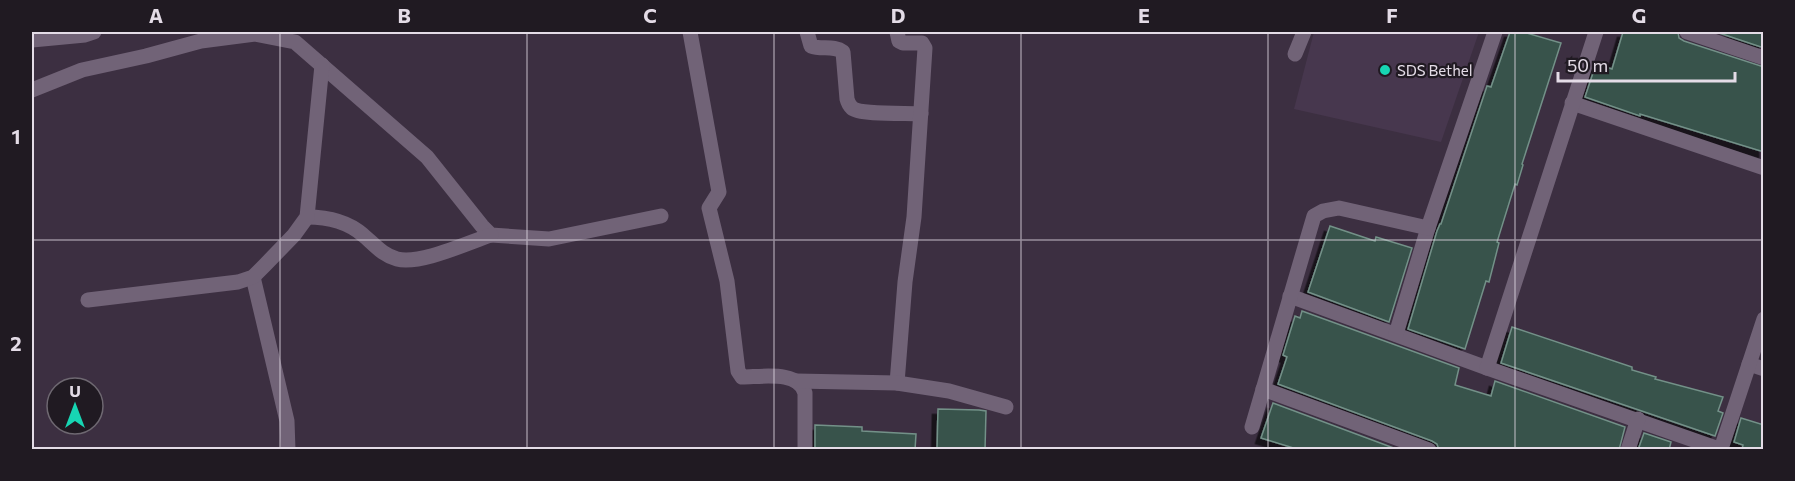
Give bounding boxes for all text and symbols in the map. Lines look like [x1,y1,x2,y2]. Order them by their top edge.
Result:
text: A [149,3,163,27]
text: B [397,3,411,27]
text: C [643,3,657,27]
text: D [891,3,905,27]
text: E [1138,3,1150,27]
text: F [1386,3,1398,27]
text: G [1632,3,1646,27]
scale bar [1558,45,1735,83]
text: 50 m [1567,54,1608,76]
place label: SDS Bethel [1397,61,1472,79]
marker: SDS Bethel [1378,63,1392,77]
text: 1 [11,124,21,148]
text: 2 [10,331,22,355]
north arrow [45,376,105,436]
text: U [69,381,81,400]

